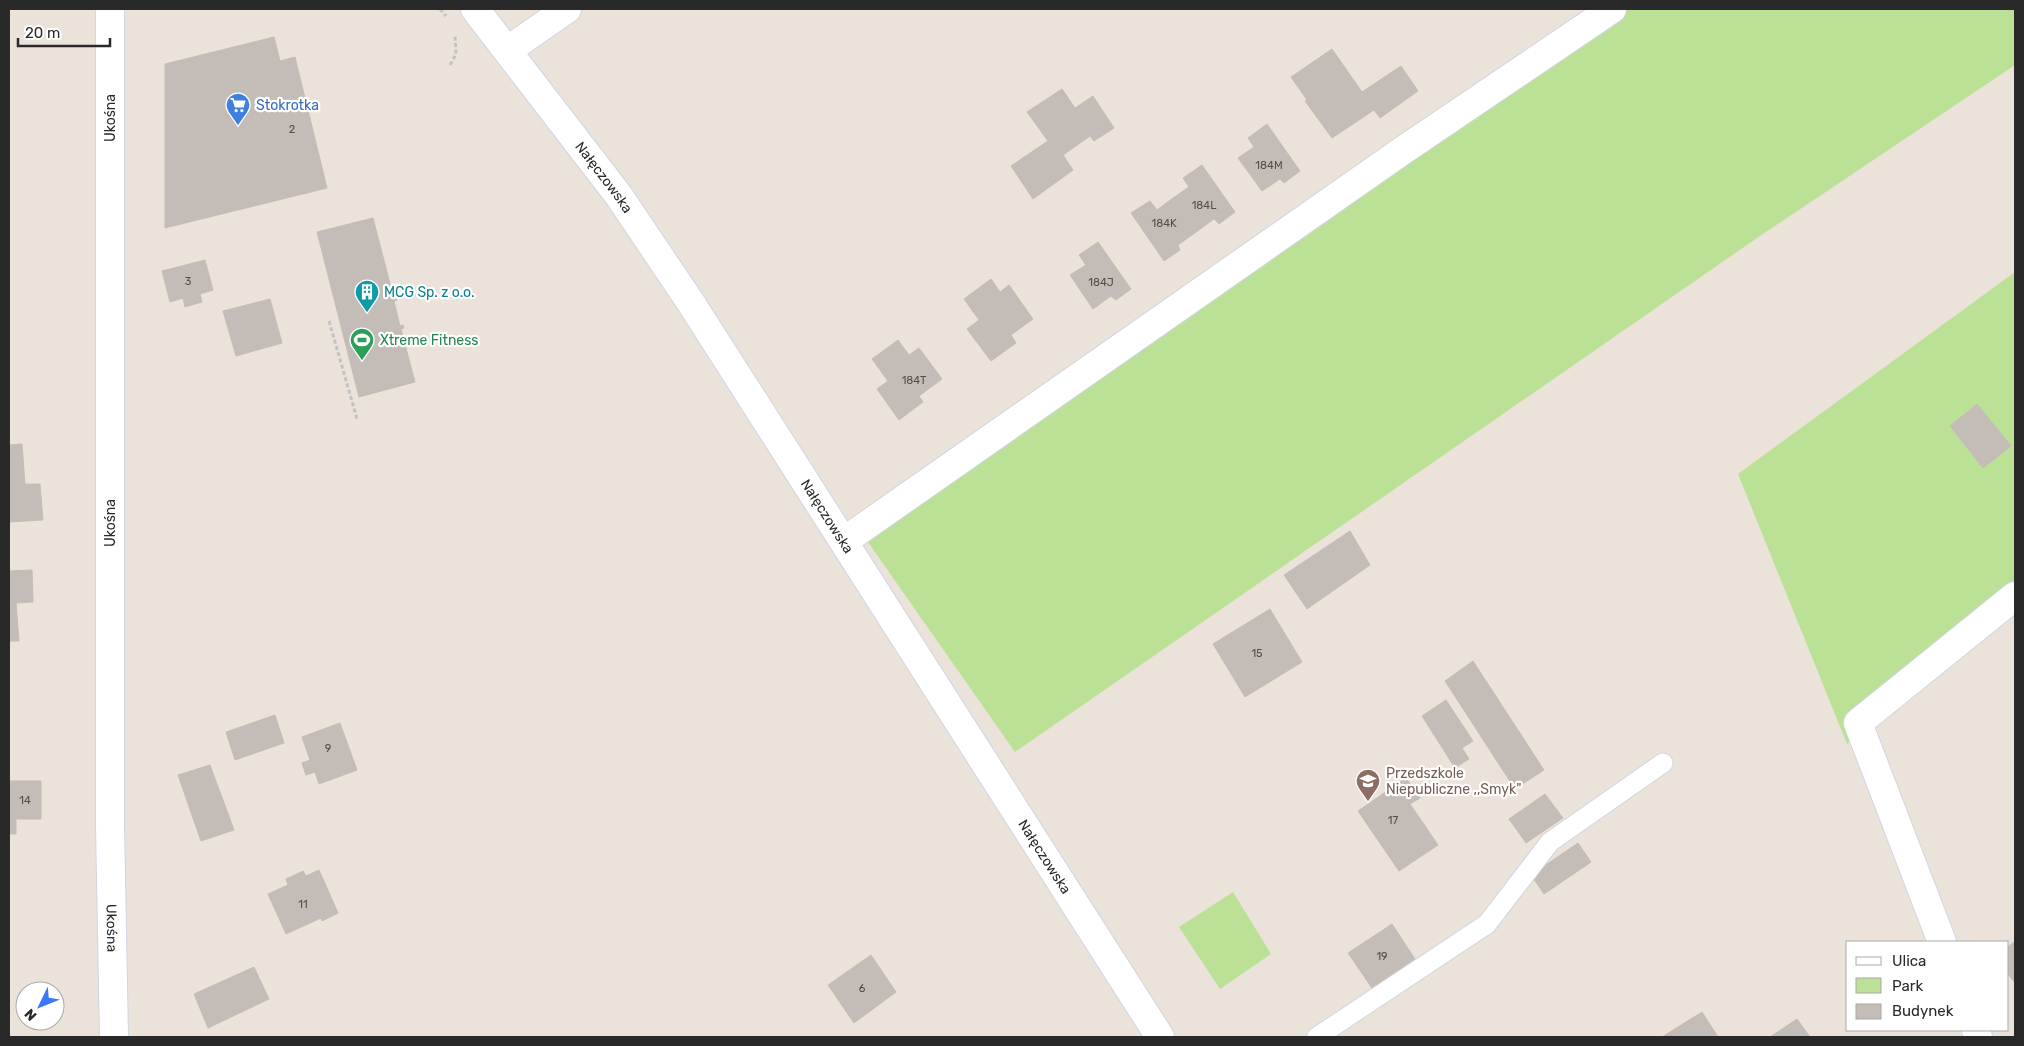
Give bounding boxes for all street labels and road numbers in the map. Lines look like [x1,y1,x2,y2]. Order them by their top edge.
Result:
street label: Ukośna [102,94,119,142]
street label: Nałęczowska [572,138,636,216]
street label: Nałęczowska [797,476,857,557]
street label: Ukośna [102,499,119,547]
street label: Nałęczowska [1015,816,1075,897]
street label: Ukośna [103,904,121,952]

